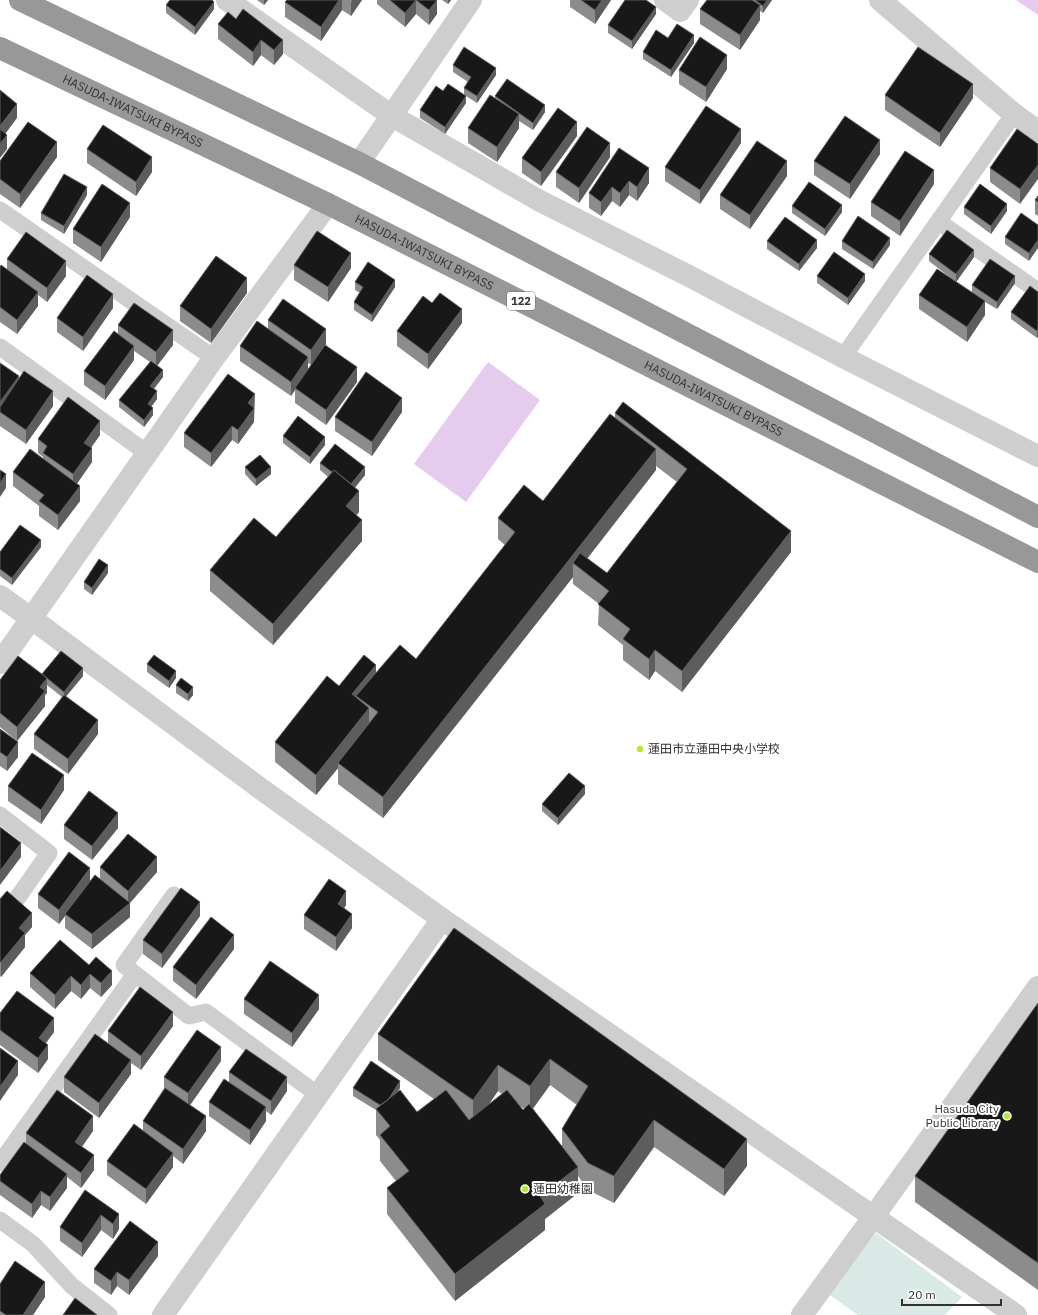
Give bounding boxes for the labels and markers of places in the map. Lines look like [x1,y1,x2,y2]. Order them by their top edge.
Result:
place label: 蓮田市立蓮田中央小学校 [648,741,780,756]
marker: 蓮田市立蓮田中央小学校 [635,744,645,754]
place label: Hasuda City Public Library [926,1101,999,1130]
marker: Hasuda City Public Library [1002,1111,1012,1121]
place label: 蓮田幼稚園 [533,1181,593,1196]
marker: 蓮田幼稚園 [520,1184,530,1194]

